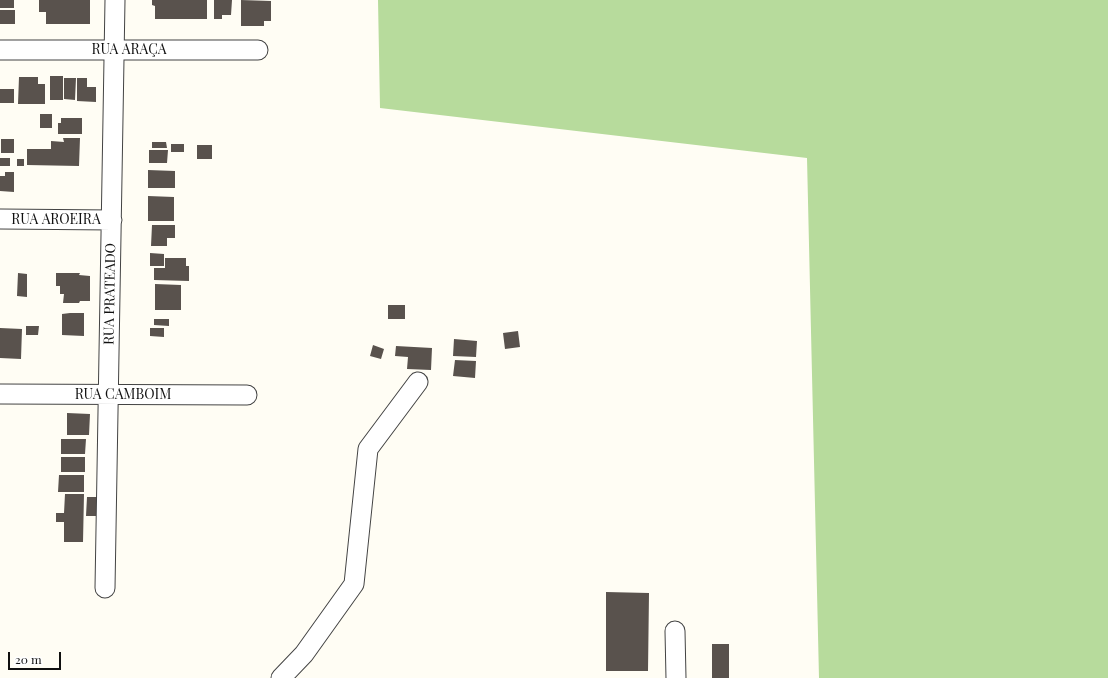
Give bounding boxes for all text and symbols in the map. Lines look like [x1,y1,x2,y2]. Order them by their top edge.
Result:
street label: RUA ARAÇA [91,42,167,58]
street label: RUA AROEIRA [11,212,101,228]
street label: RUA PRATEADO [101,243,119,345]
street label: RUA CAMBOIM [75,387,171,403]
scale bar [10,644,63,670]
text: 20 m [15,651,42,667]

